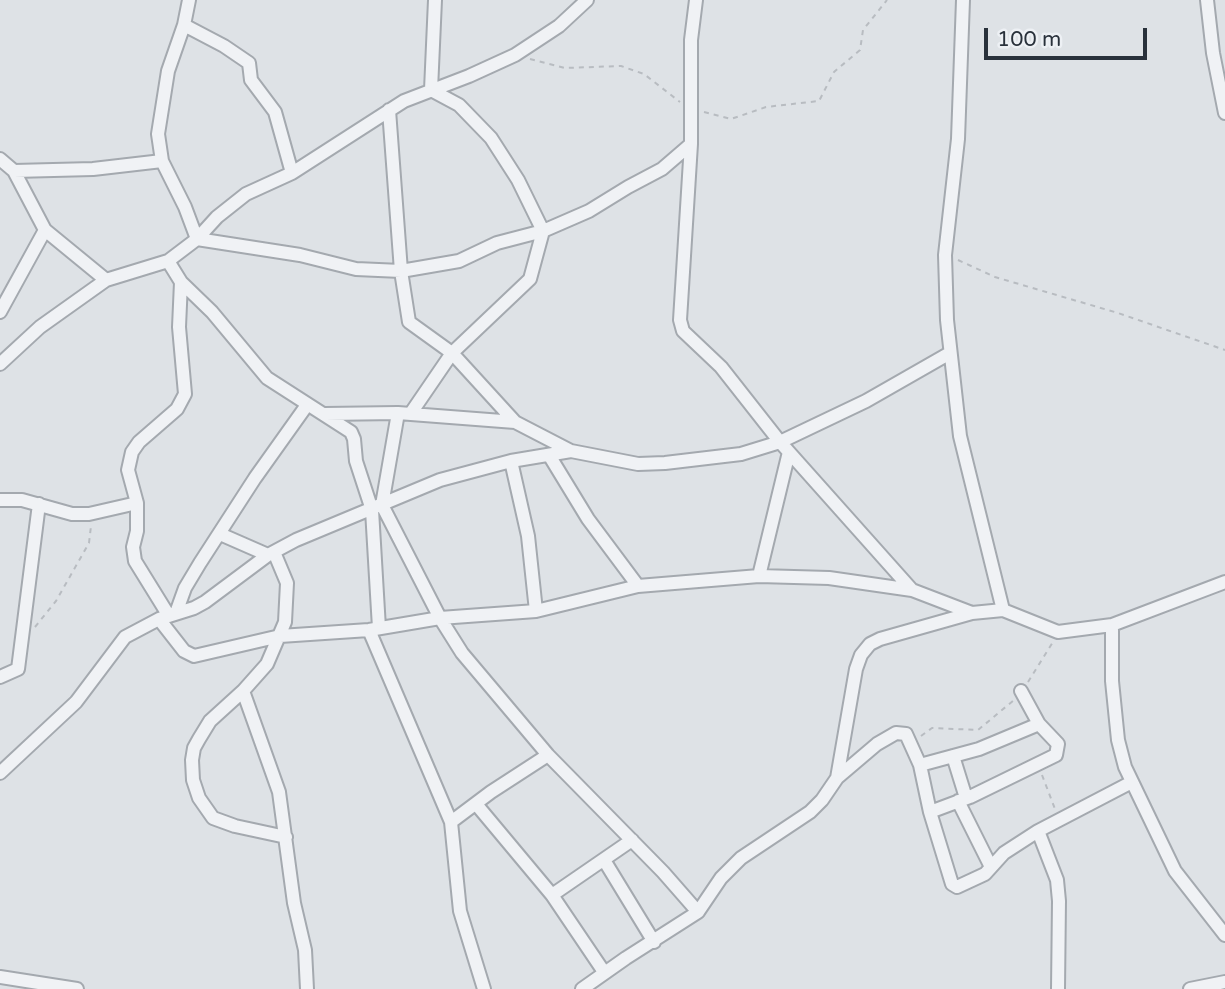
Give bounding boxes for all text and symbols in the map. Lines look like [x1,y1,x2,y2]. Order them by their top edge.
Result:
scale bar [987,14,1150,58]
text: 100 m [997,27,1061,52]

